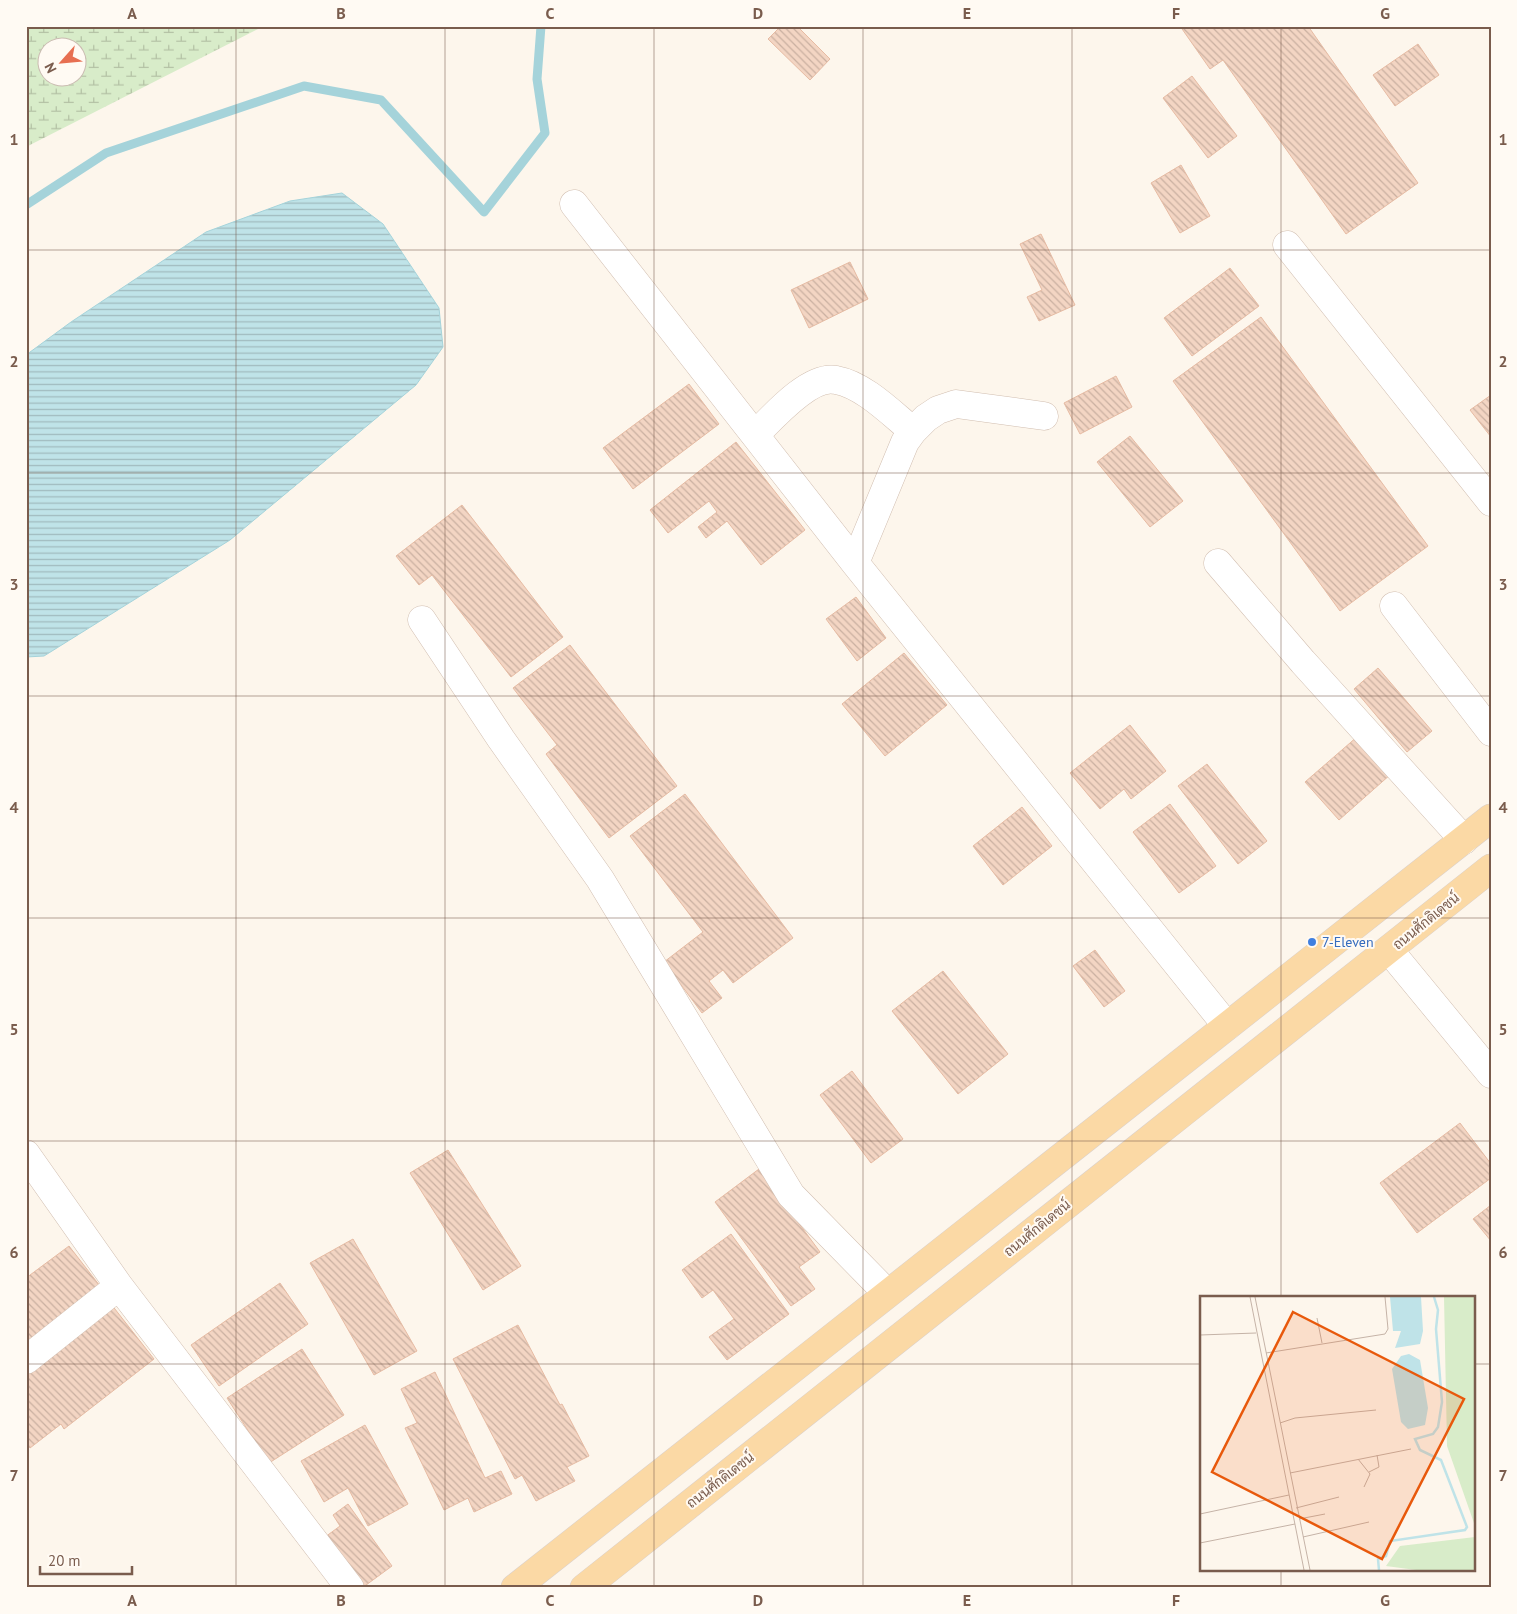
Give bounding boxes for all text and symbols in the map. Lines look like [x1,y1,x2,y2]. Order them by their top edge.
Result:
text: A [127,3,137,23]
text: B [336,3,346,23]
text: C [546,3,555,23]
text: D [753,3,763,23]
text: E [963,3,971,23]
text: F [1172,3,1180,23]
text: G [1380,3,1390,23]
north arrow [38,38,88,88]
text: N [40,60,61,76]
text: 1 [9,129,19,149]
text: 1 [1498,129,1508,149]
text: 2 [9,351,19,371]
text: 2 [1498,351,1508,371]
text: 3 [9,574,19,594]
text: 3 [1498,574,1508,594]
text: 4 [9,797,19,817]
text: 4 [1498,797,1508,817]
street label: ถนนศักดิเดชน์ [1389,889,1463,953]
place label: 7-Eleven [1322,933,1374,951]
marker: 7-Eleven [1306,936,1318,948]
text: 5 [9,1019,19,1039]
text: 5 [1498,1019,1508,1039]
street label: ถนนศักดิเดชน์ [1000,1196,1074,1260]
text: 6 [9,1242,19,1262]
text: 6 [1498,1242,1508,1262]
inset map [1200,1296,1474,1572]
street label: ถนนศักดิเดชน์ [683,1448,757,1512]
text: 7 [9,1465,19,1485]
text: 7 [1498,1465,1508,1485]
scale bar [40,1544,132,1576]
text: 20 m [48,1551,81,1570]
text: A [127,1590,137,1610]
text: B [336,1590,346,1610]
text: C [546,1590,555,1610]
text: D [753,1590,763,1610]
text: E [963,1590,971,1610]
text: F [1172,1590,1180,1610]
text: G [1380,1590,1390,1610]

